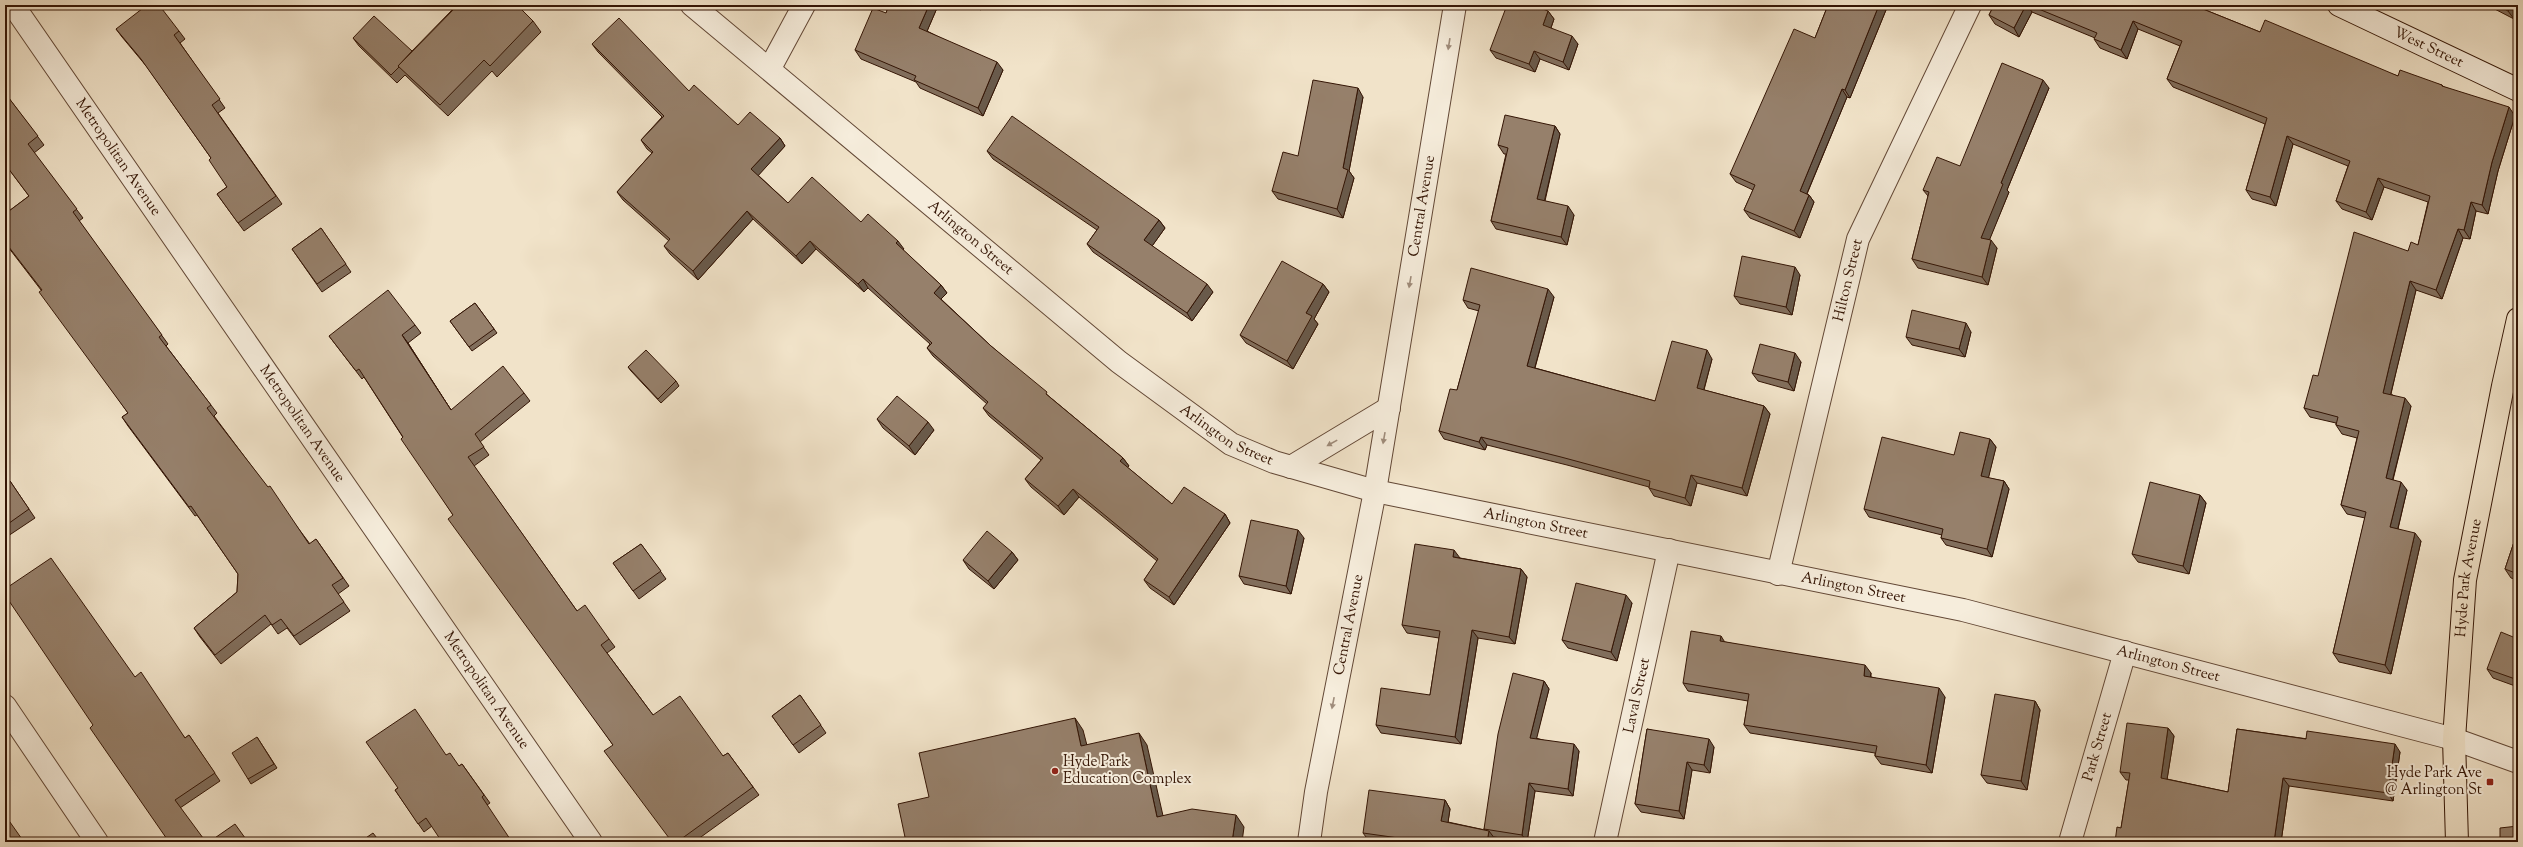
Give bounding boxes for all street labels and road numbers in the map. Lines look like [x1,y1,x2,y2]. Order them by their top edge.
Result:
street label: West Street [2390,22,2467,73]
street label: Metropolitan Avenue [70,94,166,220]
street label: Central Avenue [1403,154,1441,258]
street label: Arlington Street [923,196,1018,280]
street label: Hilton Street [1828,237,1868,324]
street label: Metropolitan Avenue [254,361,350,487]
street label: Arlington Street [1175,399,1276,471]
street label: Arlington Street [1482,503,1590,544]
street label: Hyde Park Avenue [2451,517,2487,638]
street label: Arlington Street [1799,567,1907,609]
street label: Central Avenue [1329,572,1369,677]
street label: Metropolitan Avenue [438,628,534,753]
street label: Arlington Street [2114,640,2222,688]
street label: Laval Street [1619,656,1656,735]
street label: Park Street [2078,710,2117,784]

